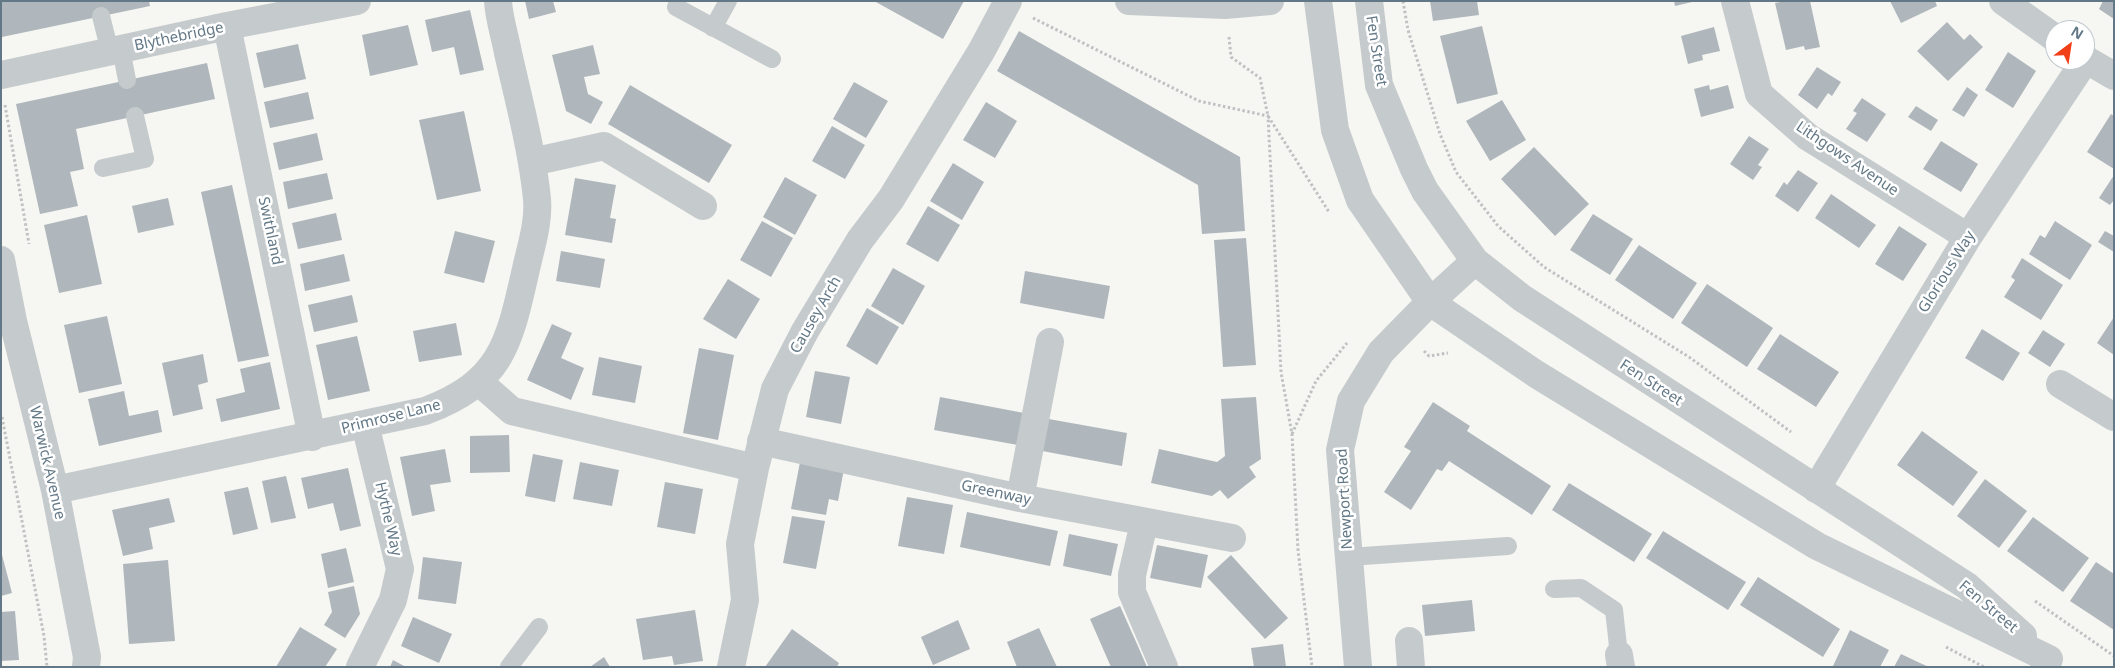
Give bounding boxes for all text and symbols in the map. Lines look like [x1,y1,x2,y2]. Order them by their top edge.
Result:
street label: Fen Street [1362,14,1390,88]
street label: Blythebridge [133,19,225,55]
north arrow [2045,20,2095,70]
text: N [2068,21,2087,44]
street label: Lithgows Avenue [1792,118,1902,200]
street label: Swithland [254,195,286,267]
street label: Glorious Way [1915,228,1979,316]
street label: Causey Arch [787,273,845,357]
street label: Fen Street [1616,356,1686,410]
street label: Primrose Lane [339,396,443,438]
street label: Warwick Avenue [25,405,69,521]
street label: Newport Road [1333,448,1357,550]
street label: Greenway [959,477,1033,509]
street label: Hythe Way [371,480,405,558]
street label: Fen Street [1955,577,2021,637]

